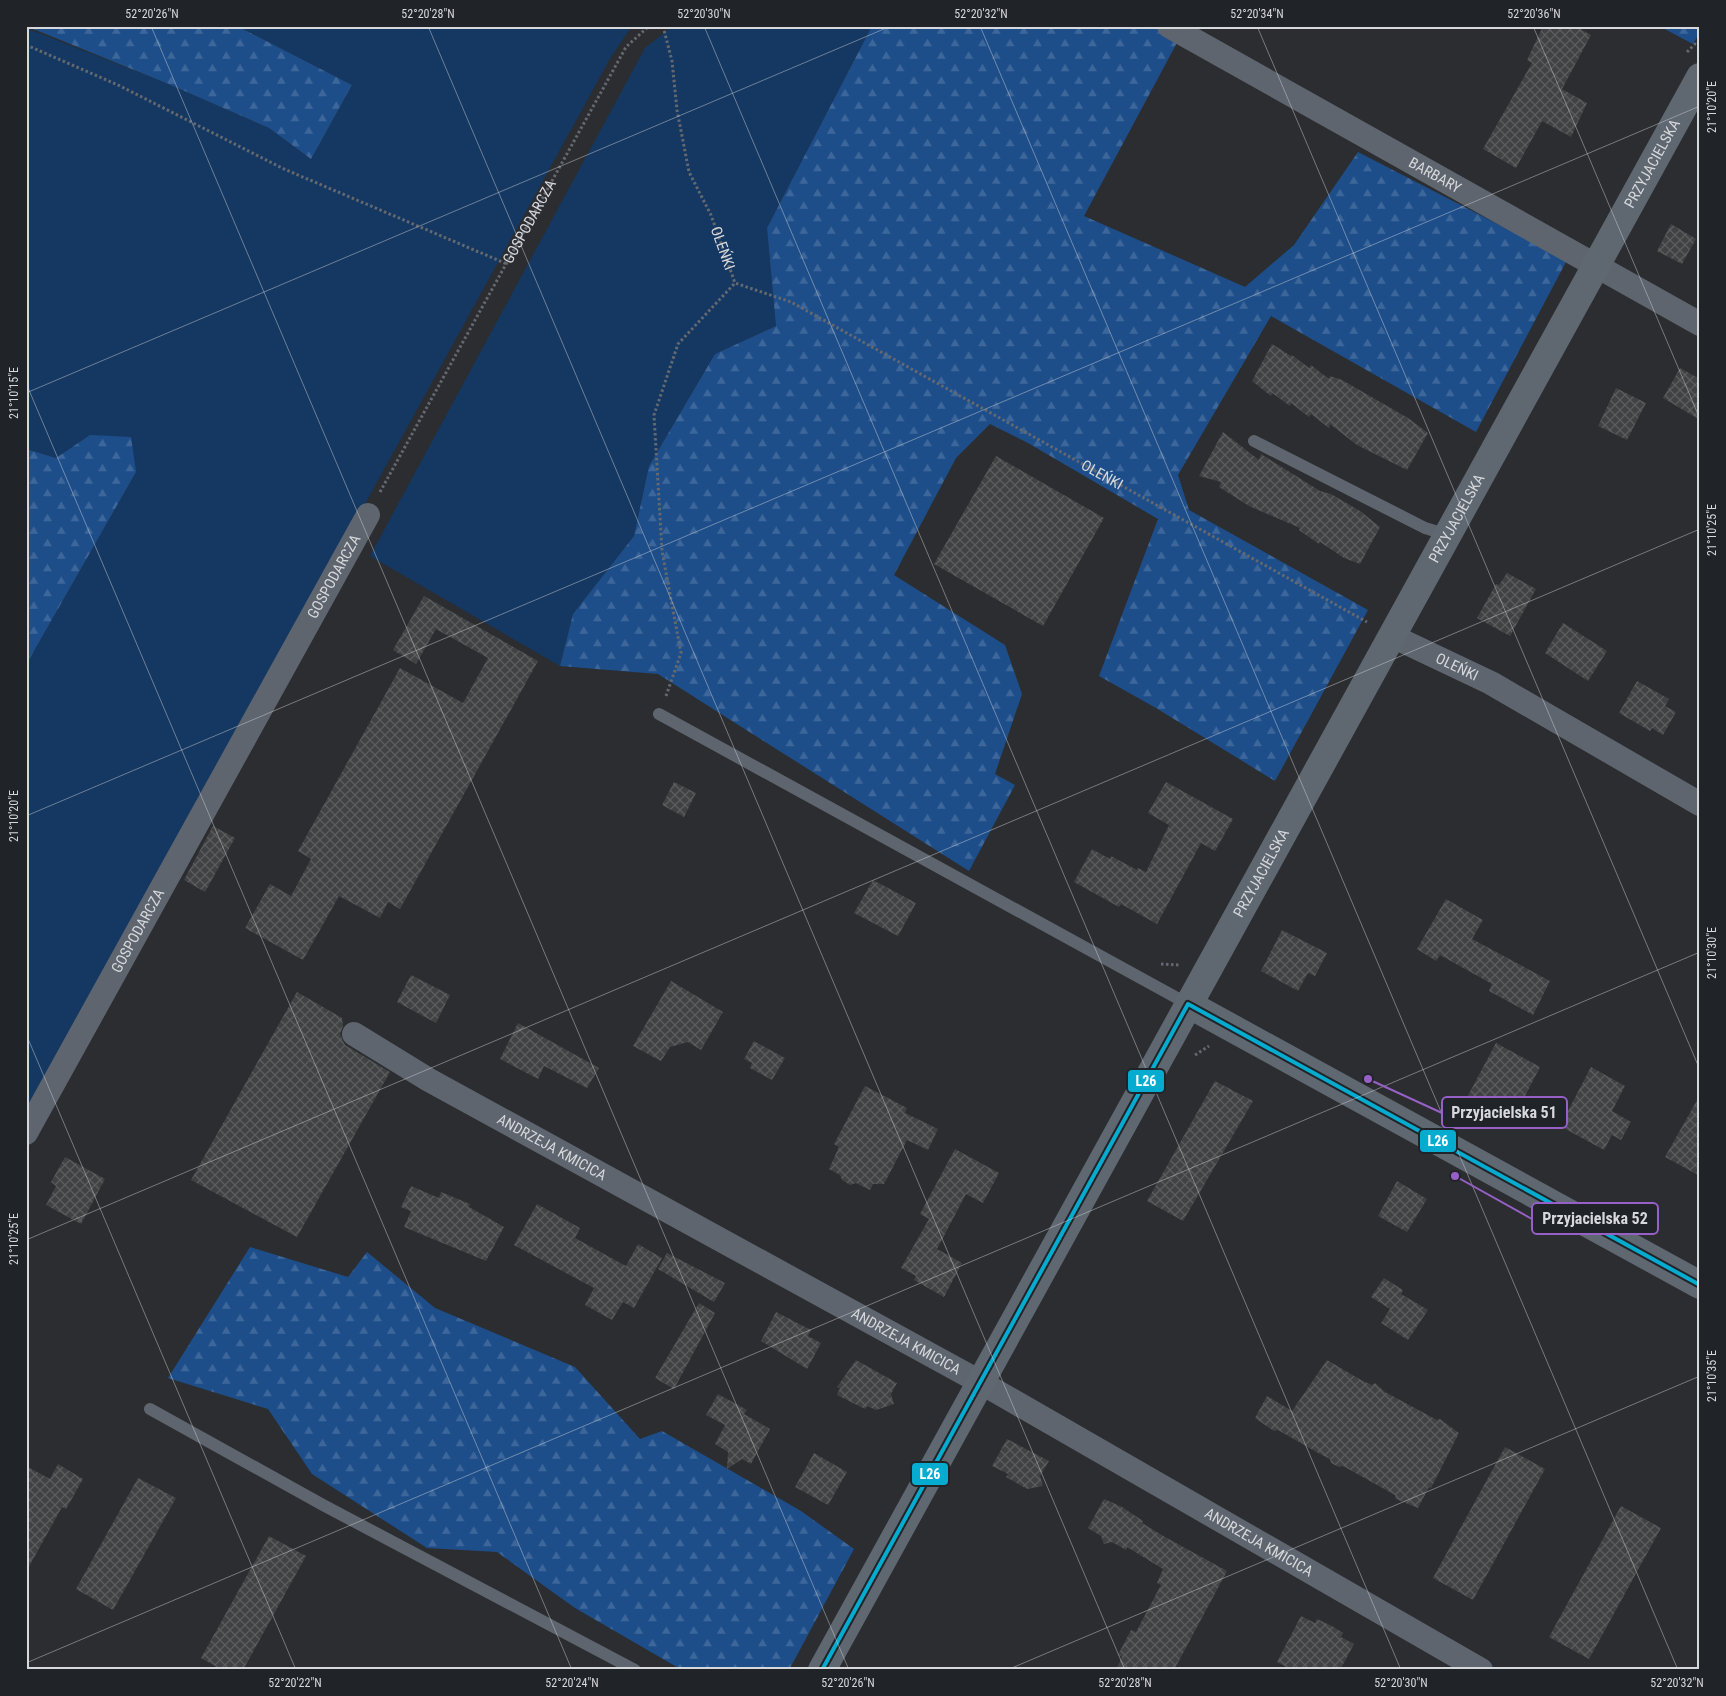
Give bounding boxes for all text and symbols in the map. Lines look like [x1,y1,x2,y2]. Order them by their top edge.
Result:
text: 52°20'26"N [125,7,179,21]
text: 52°20'28"N [401,7,455,21]
text: 52°20'30"N [677,7,731,21]
text: 52°20'32"N [954,7,1008,21]
text: 52°20'34"N [1230,7,1284,21]
text: 52°20'36"N [1507,7,1561,21]
text: 21°10'20"E [1705,81,1719,133]
street label: PRZYJACIELSKA [1621,116,1684,211]
street label: BARBARY [1406,153,1464,197]
street label: GOSPODARCZA [499,176,560,267]
street label: OLEŃKI [707,224,739,272]
text: 21°10'15"E [7,367,21,419]
street label: OLEŃKI [1078,456,1126,494]
street label: PRZYJACIELSKA [1425,471,1489,566]
text: 21°10'25"E [1705,504,1719,556]
street label: GOSPODARCZA [304,531,365,622]
street label: OLEŃKI [1433,649,1481,685]
text: 21°10'20"E [7,790,21,842]
street label: PRZYJACIELSKA [1230,825,1293,921]
street label: GOSPODARCZA [107,885,168,976]
text: 21°10'30"E [1705,927,1719,979]
line badge: L26 [1127,1069,1165,1093]
text: L26 [1136,1073,1156,1089]
callout: Przyjacielska 51 [1442,1097,1567,1128]
text: Przyjacielska 51 [1451,1103,1557,1122]
street label: ANDRZEJA KMICICA [494,1110,610,1185]
line badge: L26 [1419,1129,1457,1153]
text: L26 [1428,1133,1448,1149]
callout: Przyjacielska 52 [1532,1203,1658,1234]
text: Przyjacielska 52 [1542,1209,1648,1228]
text: 21°10'25"E [7,1213,21,1265]
street label: ANDRZEJA KMICICA [848,1304,964,1379]
text: 21°10'35"E [1705,1350,1719,1402]
line badge: L26 [911,1462,949,1486]
text: L26 [920,1466,940,1482]
street label: ANDRZEJA KMICICA [1202,1504,1316,1581]
text: 52°20'22"N [268,1676,322,1690]
text: 52°20'24"N [545,1676,599,1690]
text: 52°20'26"N [821,1676,875,1690]
text: 52°20'28"N [1098,1676,1152,1690]
text: 52°20'30"N [1374,1676,1428,1690]
text: 52°20'32"N [1650,1676,1704,1690]

